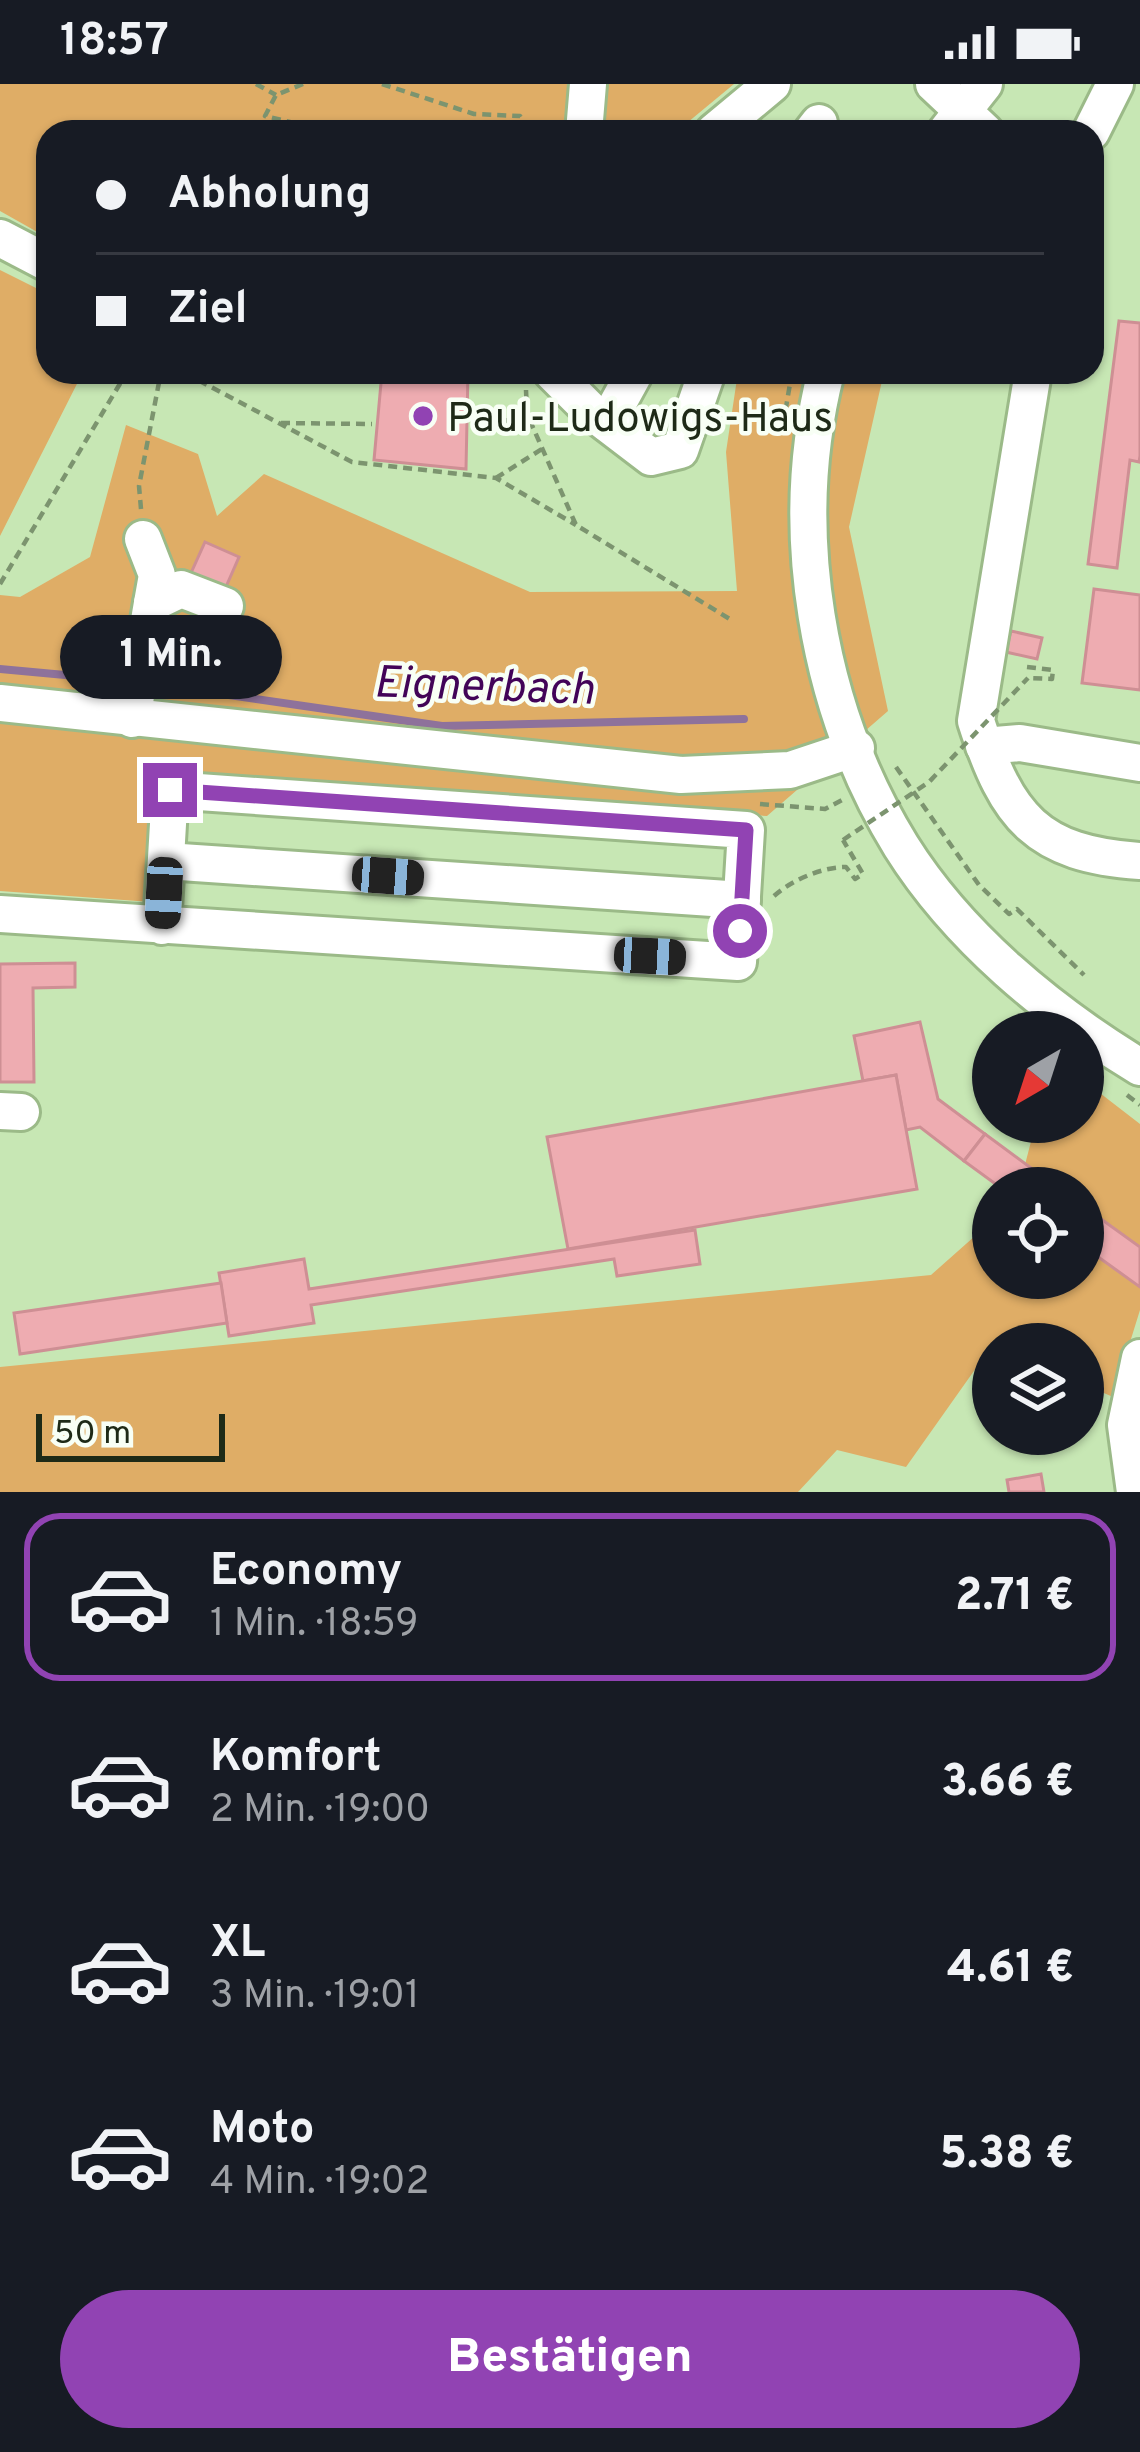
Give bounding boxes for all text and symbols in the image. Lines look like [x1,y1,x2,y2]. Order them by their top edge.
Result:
text: 18:57 [60,14,169,71]
text: Abholung [168,167,371,224]
text: Ziel [168,282,248,339]
place label: Paul-Ludowigs-Haus [447,394,833,447]
marker: Paul-Ludowigs-Haus [410,403,436,429]
callout: 1 Min. [59,616,281,700]
text: 1 Min. [120,632,222,681]
water label: Eignerbach [373,656,595,721]
route end [143,763,197,817]
car [144,856,184,930]
car [351,856,425,896]
route start [713,904,767,958]
car [613,936,687,976]
north arrow [972,1011,1104,1143]
map controls [972,1011,1104,1455]
button: locate [972,1167,1104,1299]
button: layers [972,1323,1104,1455]
scale bar [36,1408,225,1461]
text: 50 m [54,1414,131,1456]
icon: car [66,1543,174,1651]
text: Economy [210,1544,402,1601]
text: 2.71 € [955,1569,1074,1626]
text: 1 Min. · 18:59 [210,1601,419,1650]
icon: car [66,1729,174,1837]
text: Komfort [210,1730,382,1787]
text: 3.66 € [941,1755,1074,1812]
text: 2 Min. · 19:00 [210,1787,430,1836]
icon: car [66,1915,174,2023]
text: XL [210,1916,265,1973]
text: 4.61 € [947,1941,1074,1998]
text: 3 Min. · 19:01 [210,1973,419,2022]
icon: car [66,2101,174,2209]
text: Moto [210,2102,314,2159]
text: 5.38 € [940,2127,1074,2184]
text: 4 Min. · 19:02 [210,2159,430,2208]
button: Bestätigen [60,2290,1080,2428]

